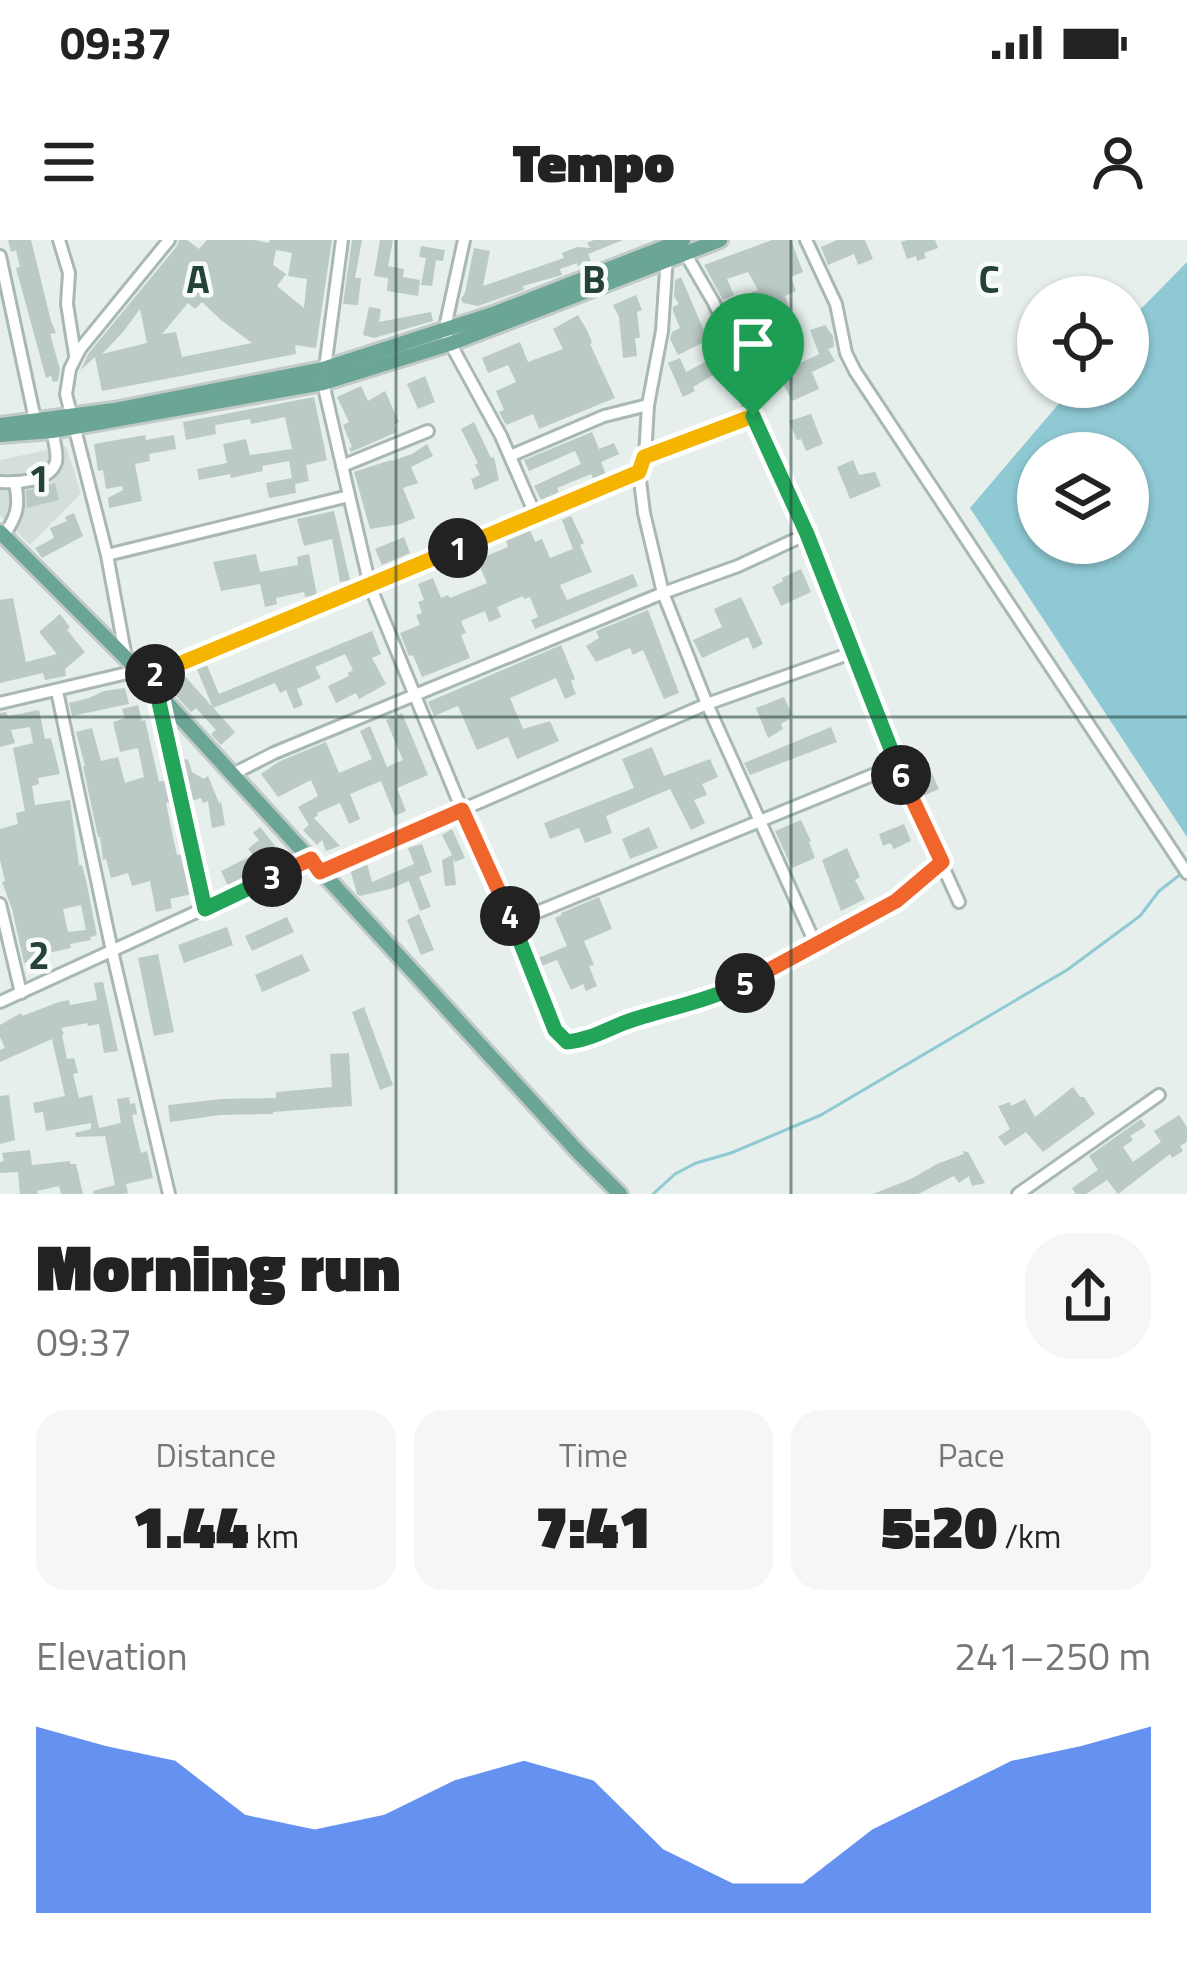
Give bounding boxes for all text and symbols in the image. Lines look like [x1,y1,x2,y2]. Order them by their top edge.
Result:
text: 09:37 [60,8,172,76]
text: Tempo [512,121,675,203]
icon: menu [36,129,102,195]
icon: person [1085,129,1151,195]
text: A [186,249,210,308]
text: B [582,249,606,308]
text: C [978,249,1000,308]
map controls [1017,276,1149,564]
button: locate [1017,276,1149,408]
pin [702,293,804,416]
icon: arrive [720,311,786,377]
button: layers [1017,432,1149,564]
text: 1 [28,448,50,507]
pin: 1 [428,518,488,578]
text: 1 [449,523,467,573]
pin: 2 [125,644,185,704]
text: 2 [146,649,164,699]
pin: 6 [871,745,931,805]
text: 6 [892,750,910,800]
pin: 3 [242,847,302,907]
text: 3 [263,852,281,902]
pin: 4 [480,886,540,946]
text: 4 [501,891,519,941]
text: 2 [28,925,50,984]
pin: 5 [715,953,775,1013]
text: 5 [736,958,754,1008]
text: Morning run [36,1216,401,1317]
button: share [1025,1233,1151,1359]
text: 09:37 [36,1312,132,1371]
text: Distance [156,1430,276,1480]
text: Time [559,1430,628,1480]
text: Pace [938,1430,1005,1480]
text: 1.44 [133,1480,248,1571]
text: 7:41 [535,1480,652,1571]
text: 5:20 [881,1480,997,1571]
text: km [248,1511,299,1561]
text: /km [997,1511,1061,1561]
text: Elevation [36,1626,188,1685]
text: 241–250 m [954,1626,1151,1685]

